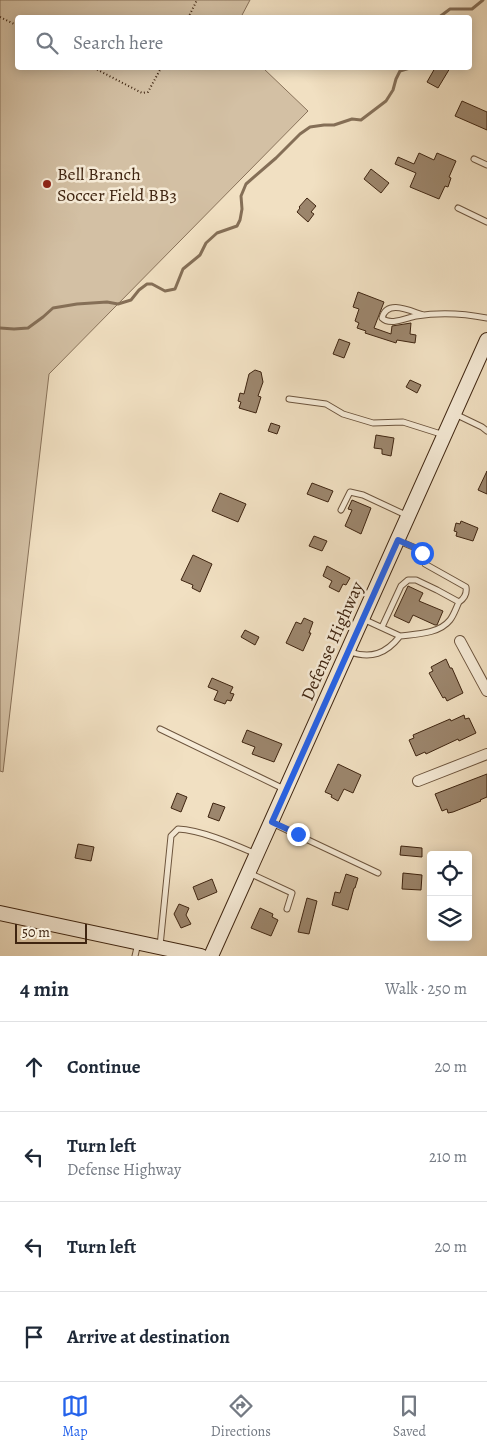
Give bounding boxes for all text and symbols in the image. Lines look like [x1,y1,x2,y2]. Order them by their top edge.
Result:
search box [15,15,472,70]
icon: search [33,29,61,57]
text: Search here [73,30,163,56]
place label: Bell Branch Soccer Field BB3 [57,162,177,207]
marker: Bell Branch Soccer Field BB3 [41,178,53,190]
route start [411,542,434,565]
street label: Defense Highway [295,577,369,705]
route end [287,823,310,846]
map controls [427,851,472,941]
button: locate [427,851,472,896]
button: layers [427,896,472,941]
scale bar [15,921,88,944]
text: 50 m [22,923,50,942]
text: 4 min [20,975,69,1003]
text: Walk · 250 m [385,978,467,1000]
icon: ahead [20,1053,48,1081]
text: Continue [67,1054,141,1080]
text: 20 m [434,1056,467,1078]
text: Turn left [67,1133,136,1159]
icon: left [20,1143,48,1171]
text: 210 m [429,1146,467,1168]
text: Defense Highway [67,1159,181,1181]
icon: left [20,1233,48,1261]
text: Turn left [67,1234,136,1260]
text: 20 m [434,1236,467,1258]
icon: arrive [20,1323,48,1351]
text: Arrive at destination [67,1324,230,1350]
tab: Map [61,1392,89,1441]
tab: Directions [211,1392,271,1441]
tab: Saved [393,1392,426,1441]

